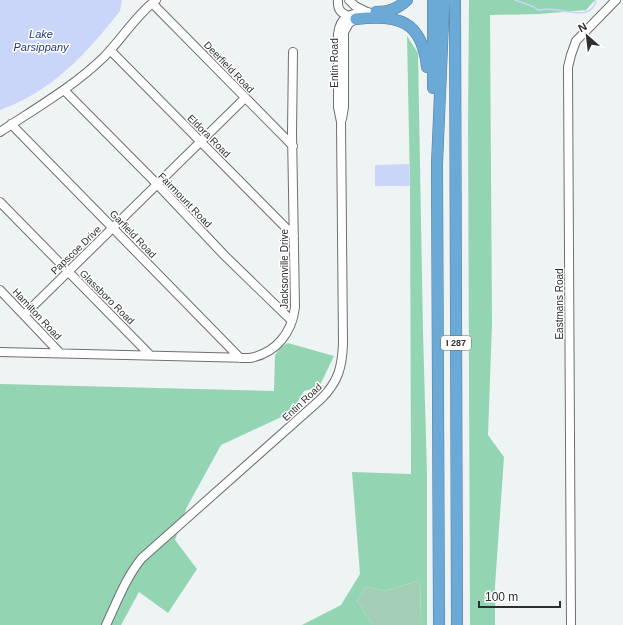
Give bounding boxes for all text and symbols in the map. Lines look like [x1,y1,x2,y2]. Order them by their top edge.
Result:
north arrow [567,16,607,56]
text: N [576,20,589,34]
water label: Lake Parsippany [13,28,70,53]
street label: Entin Road [329,38,340,88]
street label: Deerfield Road [202,39,256,95]
street label: Eldora Road [185,112,233,160]
street label: Fairmount Road [156,170,214,230]
street label: Garfield Road [108,208,158,260]
street label: Papscoe Drive [49,223,104,277]
street label: Jacksonville Drive [279,229,290,309]
street label: Glassboro Road [78,268,136,326]
street label: Eastmans Road [554,268,565,340]
street label: Hamilton Road [10,286,64,342]
road number: I 287 [441,336,471,350]
street label: Entin Road [280,381,324,423]
scale bar [479,583,560,609]
text: 100 m [485,590,518,604]

